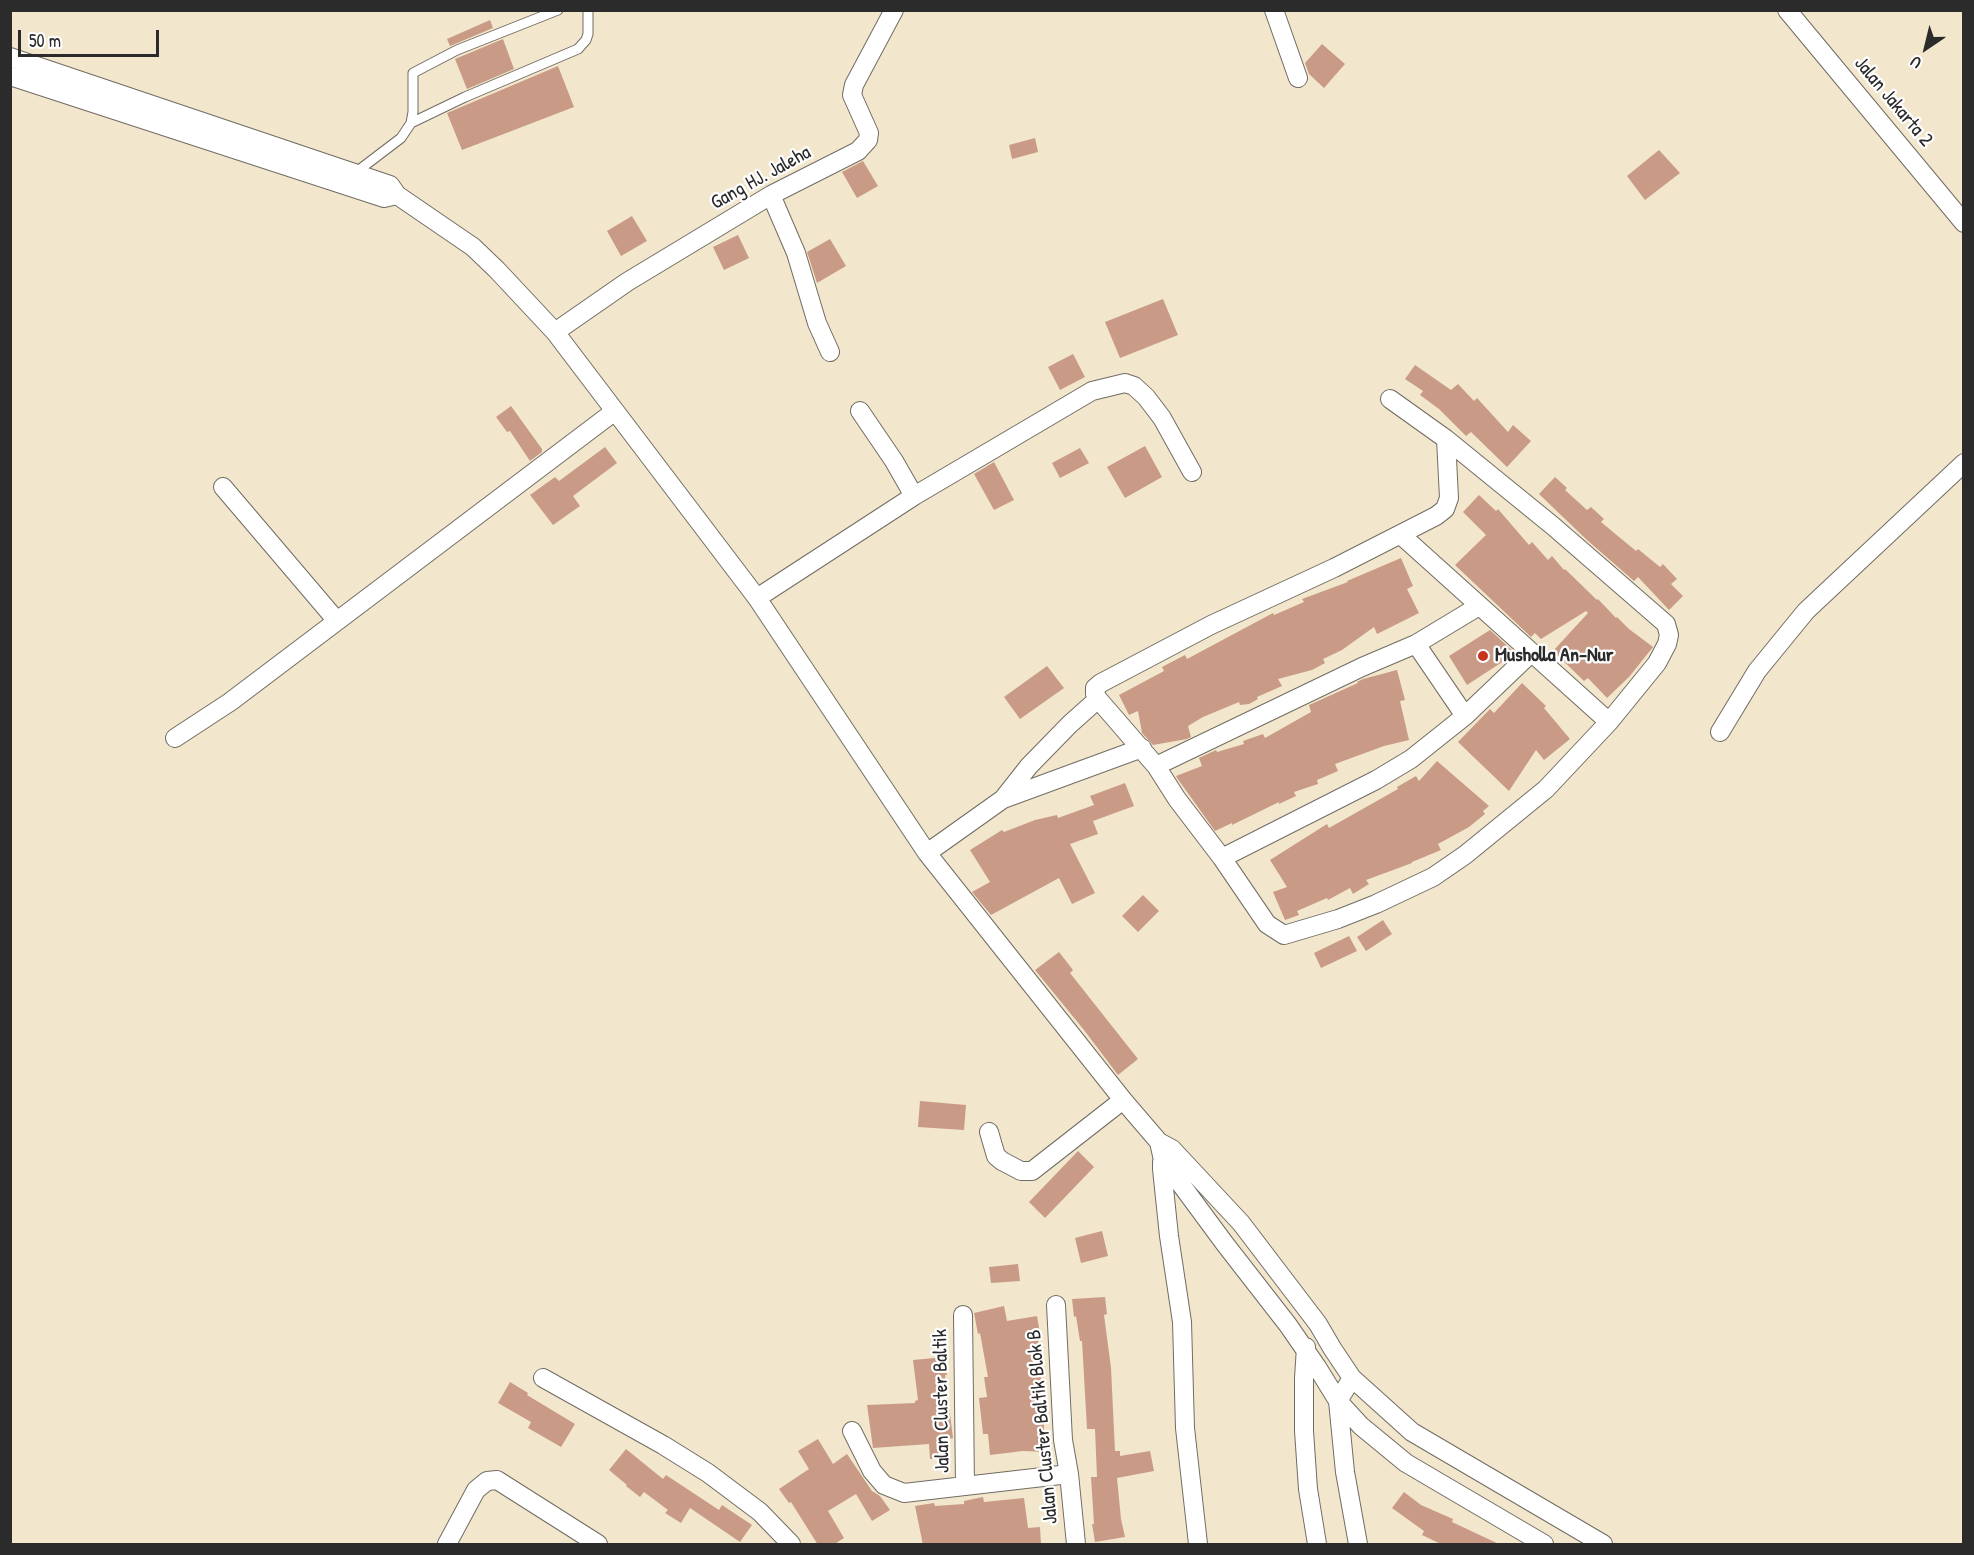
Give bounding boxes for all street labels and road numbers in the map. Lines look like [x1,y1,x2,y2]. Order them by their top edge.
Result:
street label: Jalan Jakarta 2 [1849,52,1937,152]
street label: Gang HJ. Jaleha [707,141,815,215]
street label: Jalan Cluster Baltik [929,1329,955,1473]
street label: Jalan Cluster Baltik Blok B [1023,1329,1063,1525]

